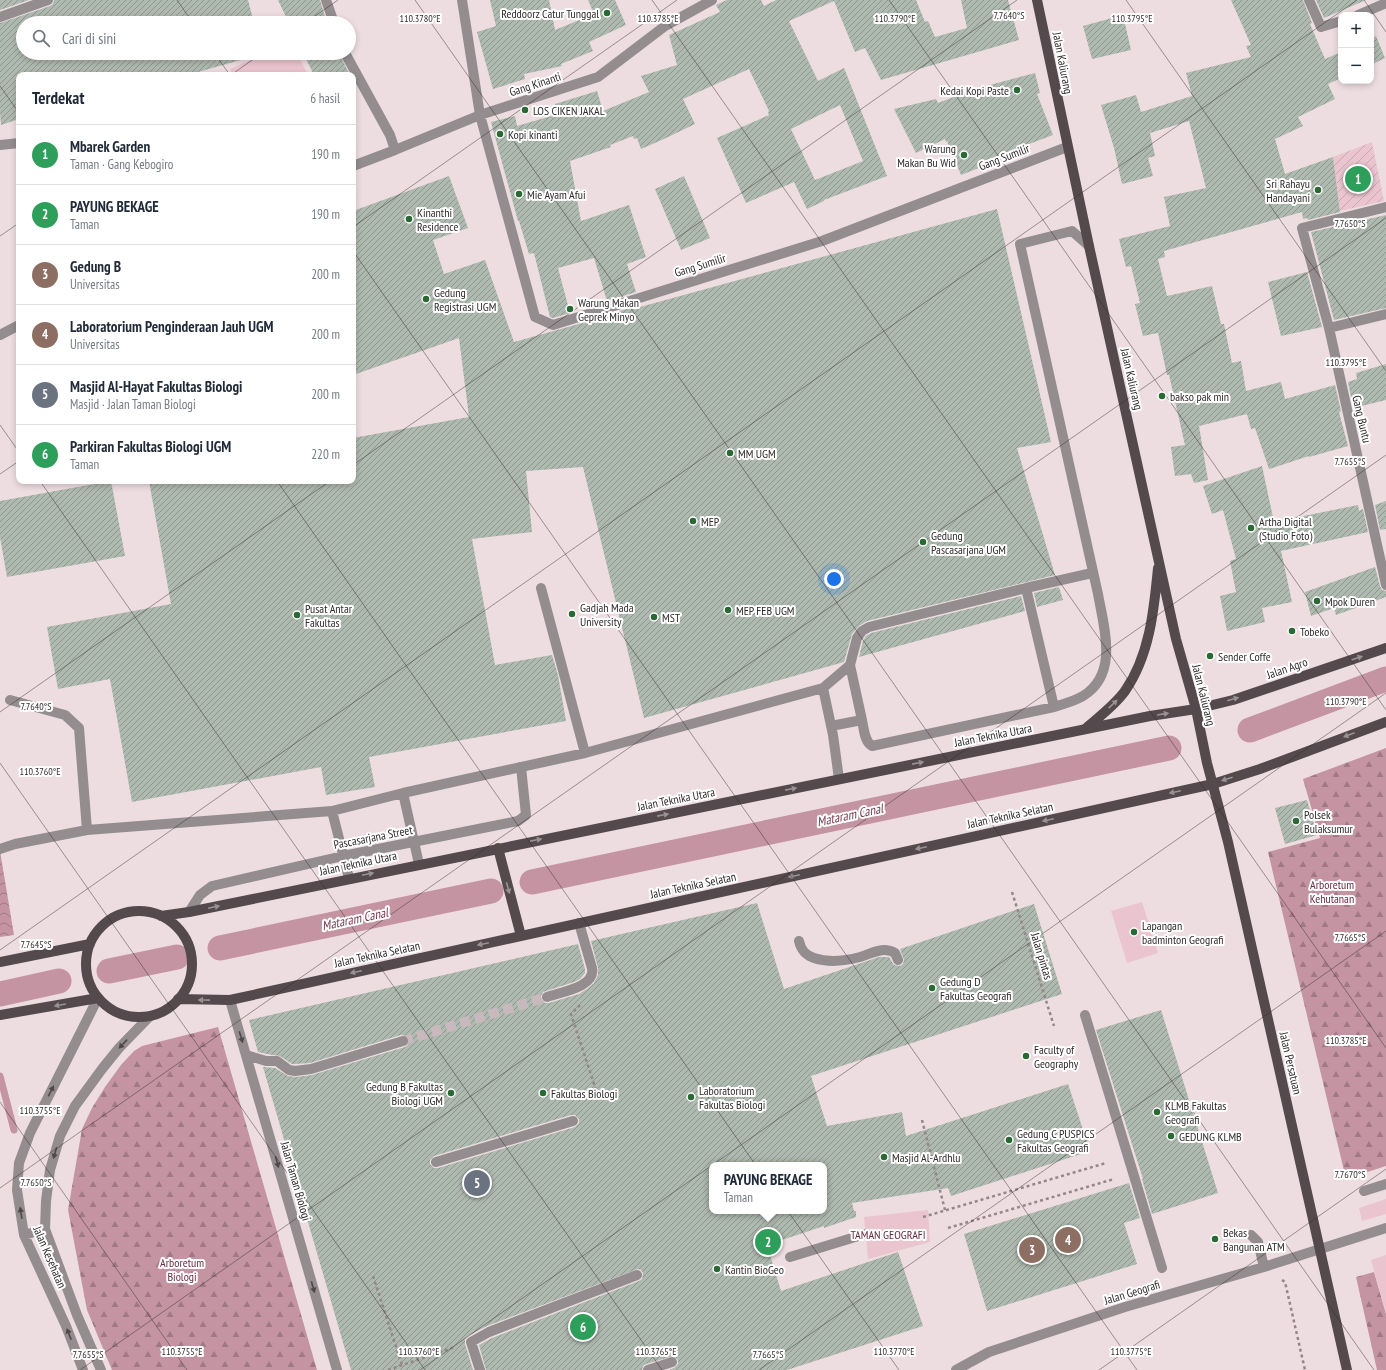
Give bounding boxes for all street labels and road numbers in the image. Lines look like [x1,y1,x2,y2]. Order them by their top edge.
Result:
street label: Jalan Kaliurang [1049,30,1076,95]
street label: Gang Kinanti [507,69,563,99]
street label: Gang Sumilir [976,140,1032,174]
street label: Gang Sumilir [672,250,728,280]
street label: Jalan Kaliurang [1117,346,1146,411]
street label: Gang Buntu [1349,394,1375,444]
street label: Jalan Agro [1264,654,1309,682]
street label: Jalan Kaliurang [1189,662,1219,727]
street label: Jalan Teknika Utara [952,720,1033,750]
street label: Jalan Teknika Utara [635,784,716,814]
street label: Jalan Teknika Selatan [965,799,1054,832]
street label: Pascasarjana Street [332,822,414,852]
street label: Jalan Teknika Utara [317,847,398,879]
street label: Jalan Teknika Selatan [648,869,737,902]
street label: Jalan pintas [1027,930,1056,981]
street label: Jalan Teknika Selatan [332,938,421,971]
street label: Jalan Persatuan [1276,1029,1305,1096]
street label: Jalan Taman Biologi [277,1139,314,1222]
street label: Jalan Kesehatan [30,1223,70,1290]
street label: Jalan Geografi [1101,1276,1162,1308]

